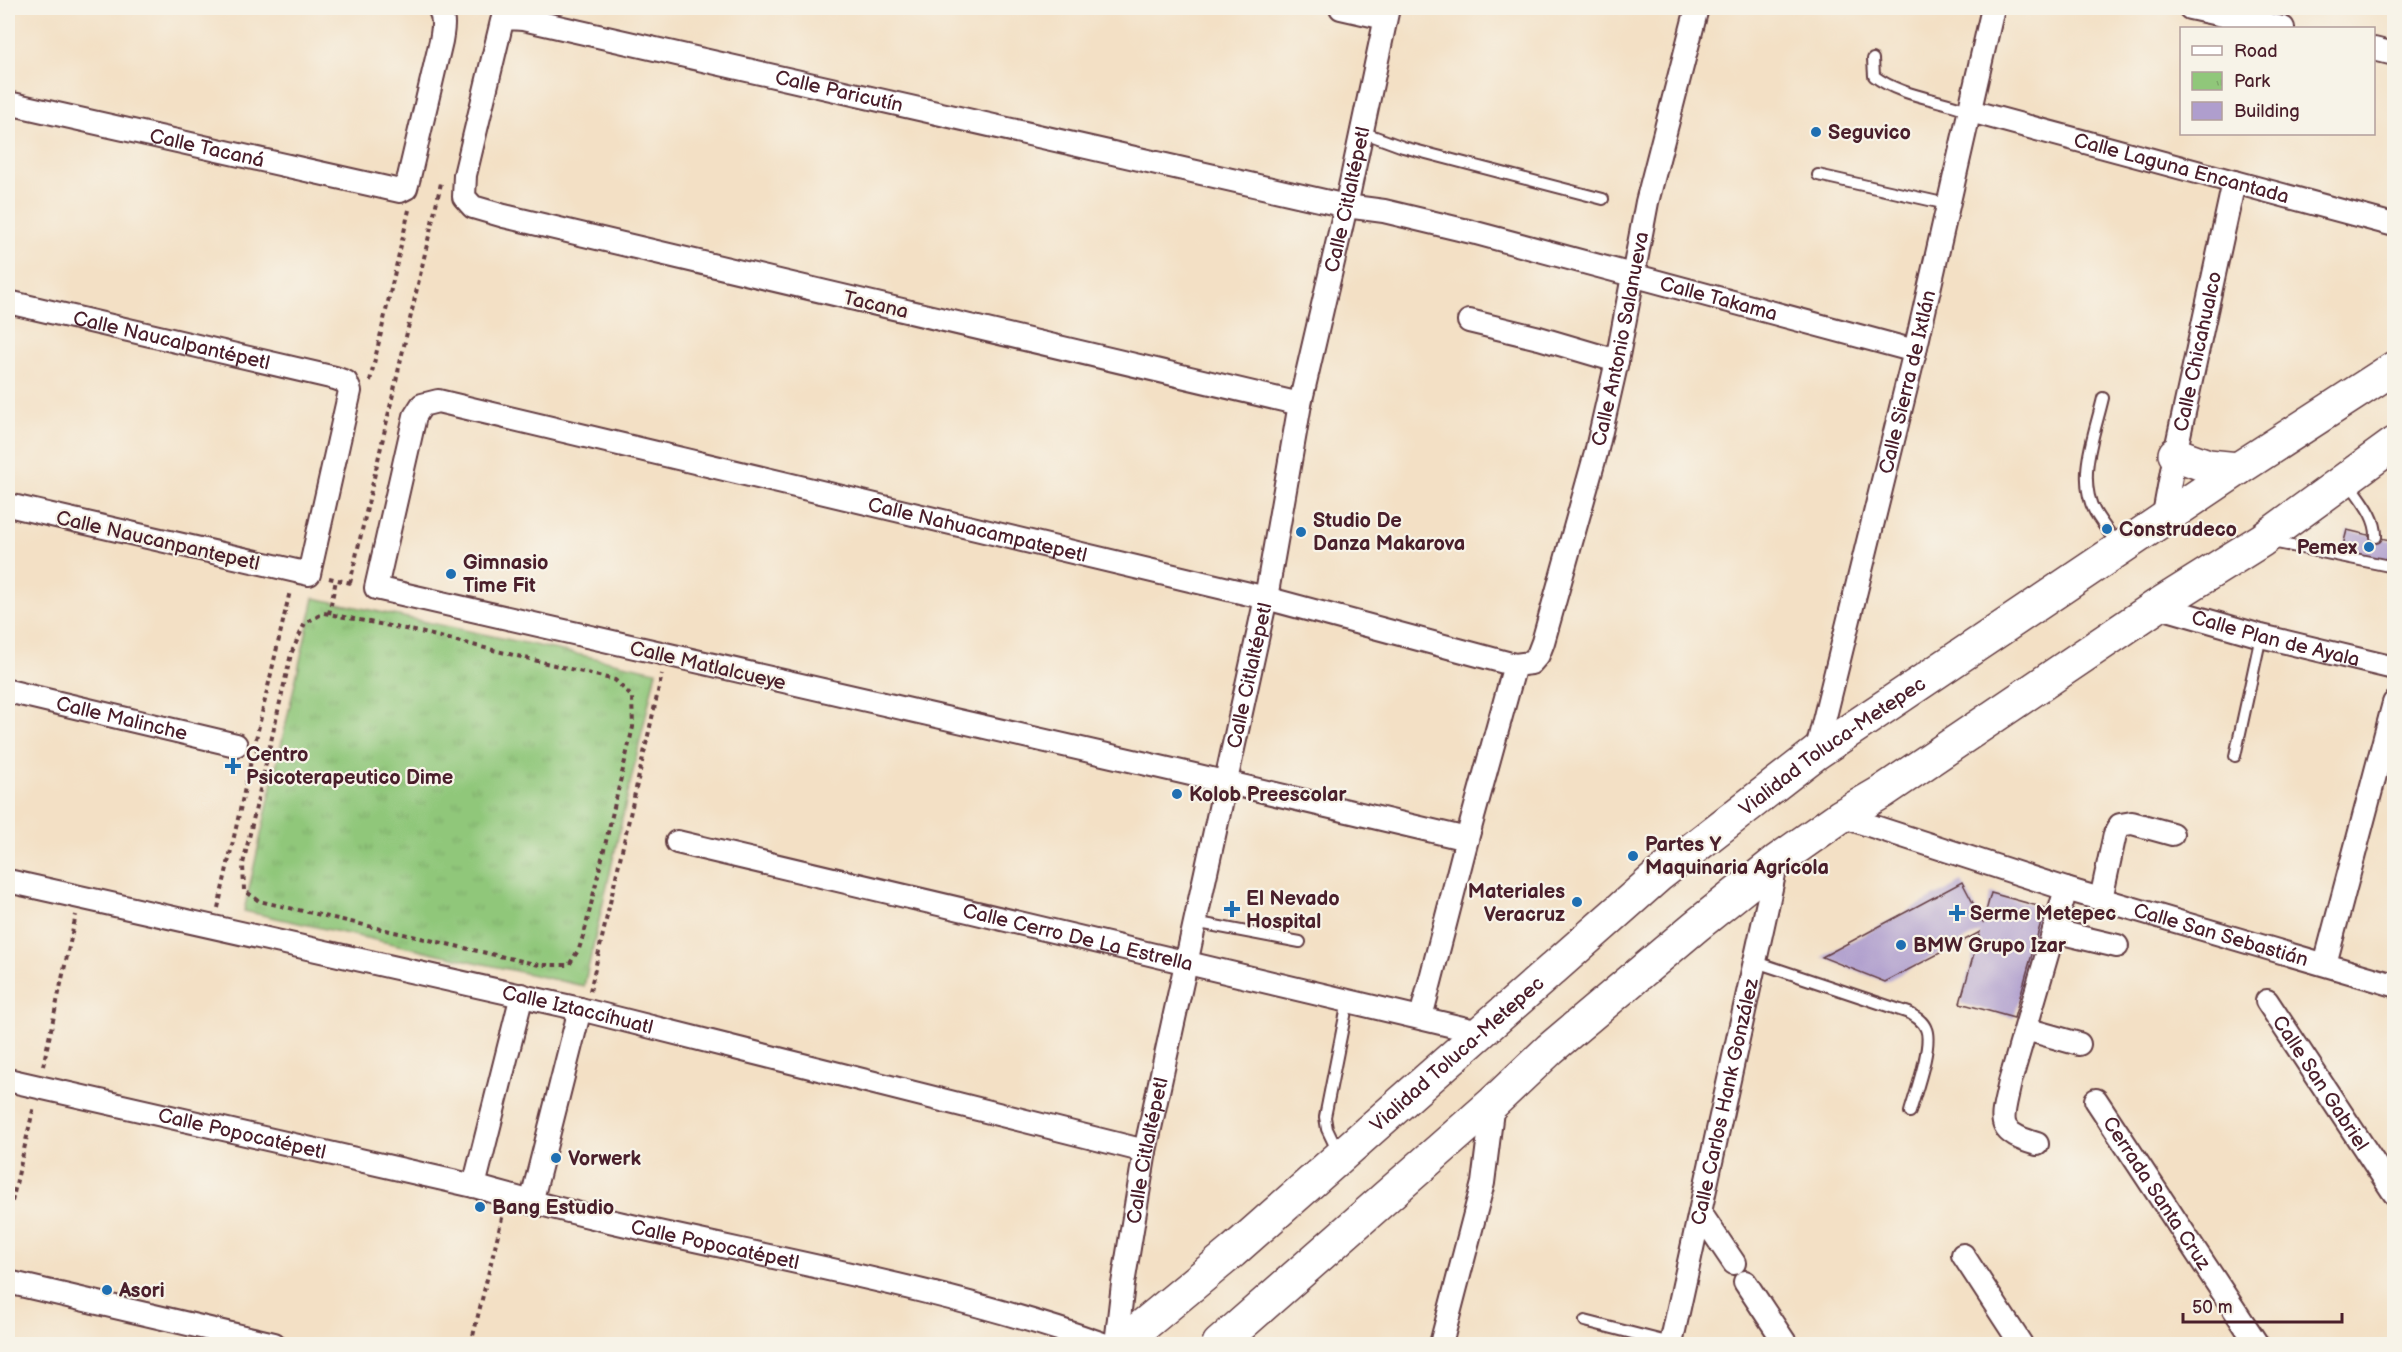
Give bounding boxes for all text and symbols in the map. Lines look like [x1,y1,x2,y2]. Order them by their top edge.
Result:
legend [2180,27,2375,135]
text: Road [2234,41,2278,62]
street label: Calle Paricutín [773,66,905,118]
text: Park [2234,71,2270,92]
text: Building [2234,101,2300,122]
place label: Seguvico [1828,121,1911,145]
street label: Calle Tacaná [147,124,266,173]
street label: Calle Citlaltépetl [1320,125,1375,275]
marker: Seguvico [1809,125,1823,139]
street label: Calle Laguna Encantada [2071,128,2292,209]
street label: Calle Antonio Salanueva [1587,230,1654,449]
street label: Calle Chicahualco [2169,269,2227,434]
street label: Calle Takama [1657,272,1780,326]
street label: Tacana [841,286,911,324]
street label: Calle Sierra de Ixtlán [1874,288,1941,477]
street label: Calle Naucalpantépetl [71,307,272,376]
street label: Calle Nahuacampatepetl [865,493,1089,568]
street label: Calle Naucanpantepetl [54,506,262,576]
place label: Studio De Danza Makarova [1313,509,1465,556]
place label: Construdeco [2119,518,2237,542]
marker: Construdeco [2100,522,2114,536]
marker: Studio De Danza Makarova [1294,525,1308,539]
place label: Pemex [2297,536,2357,560]
marker: Pemex [2362,540,2376,554]
place label: Gimnasio Time Fit [463,551,548,598]
marker: Gimnasio Time Fit [444,567,458,581]
street label: Calle Citlaltépetl [1222,601,1278,751]
street label: Calle Plan de Ayala [2189,606,2362,672]
street label: Calle Matlalcueye [627,636,788,696]
street label: Vialidad Toluca-Metepec [1735,672,1930,821]
street label: Calle Malinche [54,692,190,746]
place label: Centro Psicoterapeutico Dime [246,743,453,790]
marker: Centro Psicoterapeutico Dime [224,757,242,775]
place label: Kolob Preescolar [1189,783,1347,807]
marker: Kolob Preescolar [1170,787,1184,801]
place label: Partes Y Maquinaria Agrícola [1645,833,1829,880]
marker: Partes Y Maquinaria Agrícola [1626,849,1640,863]
place label: Materiales Veracruz [1468,880,1565,927]
place label: El Nevado Hospital [1246,887,1340,934]
marker: Materiales Veracruz [1570,895,1584,909]
street label: Calle San Sebastián [2131,898,2311,972]
street label: Calle Cerro De La Estrella [960,899,1195,977]
marker: El Nevado Hospital [1223,900,1241,918]
place label: Serme Metepec [1970,902,2116,926]
marker: Serme Metepec [1948,904,1966,922]
place label: BMW Grupo Izar [1913,934,2067,958]
marker: BMW Grupo Izar [1894,938,1908,952]
street label: Vialidad Toluca-Metepec [1366,971,1549,1137]
street label: Calle Carlos Hank González [1686,976,1764,1228]
street label: Calle Iztaccíhuatl [500,981,655,1040]
street label: Calle San Gabriel [2267,1011,2374,1155]
street label: Calle Citlaltépetl [1122,1075,1174,1226]
street label: Calle Popocatépetl [156,1103,328,1165]
street label: Cerrada Santa Cruz [2097,1112,2216,1275]
place label: Vorwerk [568,1147,642,1171]
marker: Vorwerk [549,1151,563,1165]
place label: Bang Estudio [492,1196,614,1220]
marker: Bang Estudio [473,1200,487,1214]
street label: Calle Popocatépetl [628,1215,801,1275]
place label: Asori [118,1279,165,1303]
marker: Asori [100,1283,114,1297]
scale bar [2183,1286,2342,1324]
text: 50 m [2192,1297,2233,1318]

